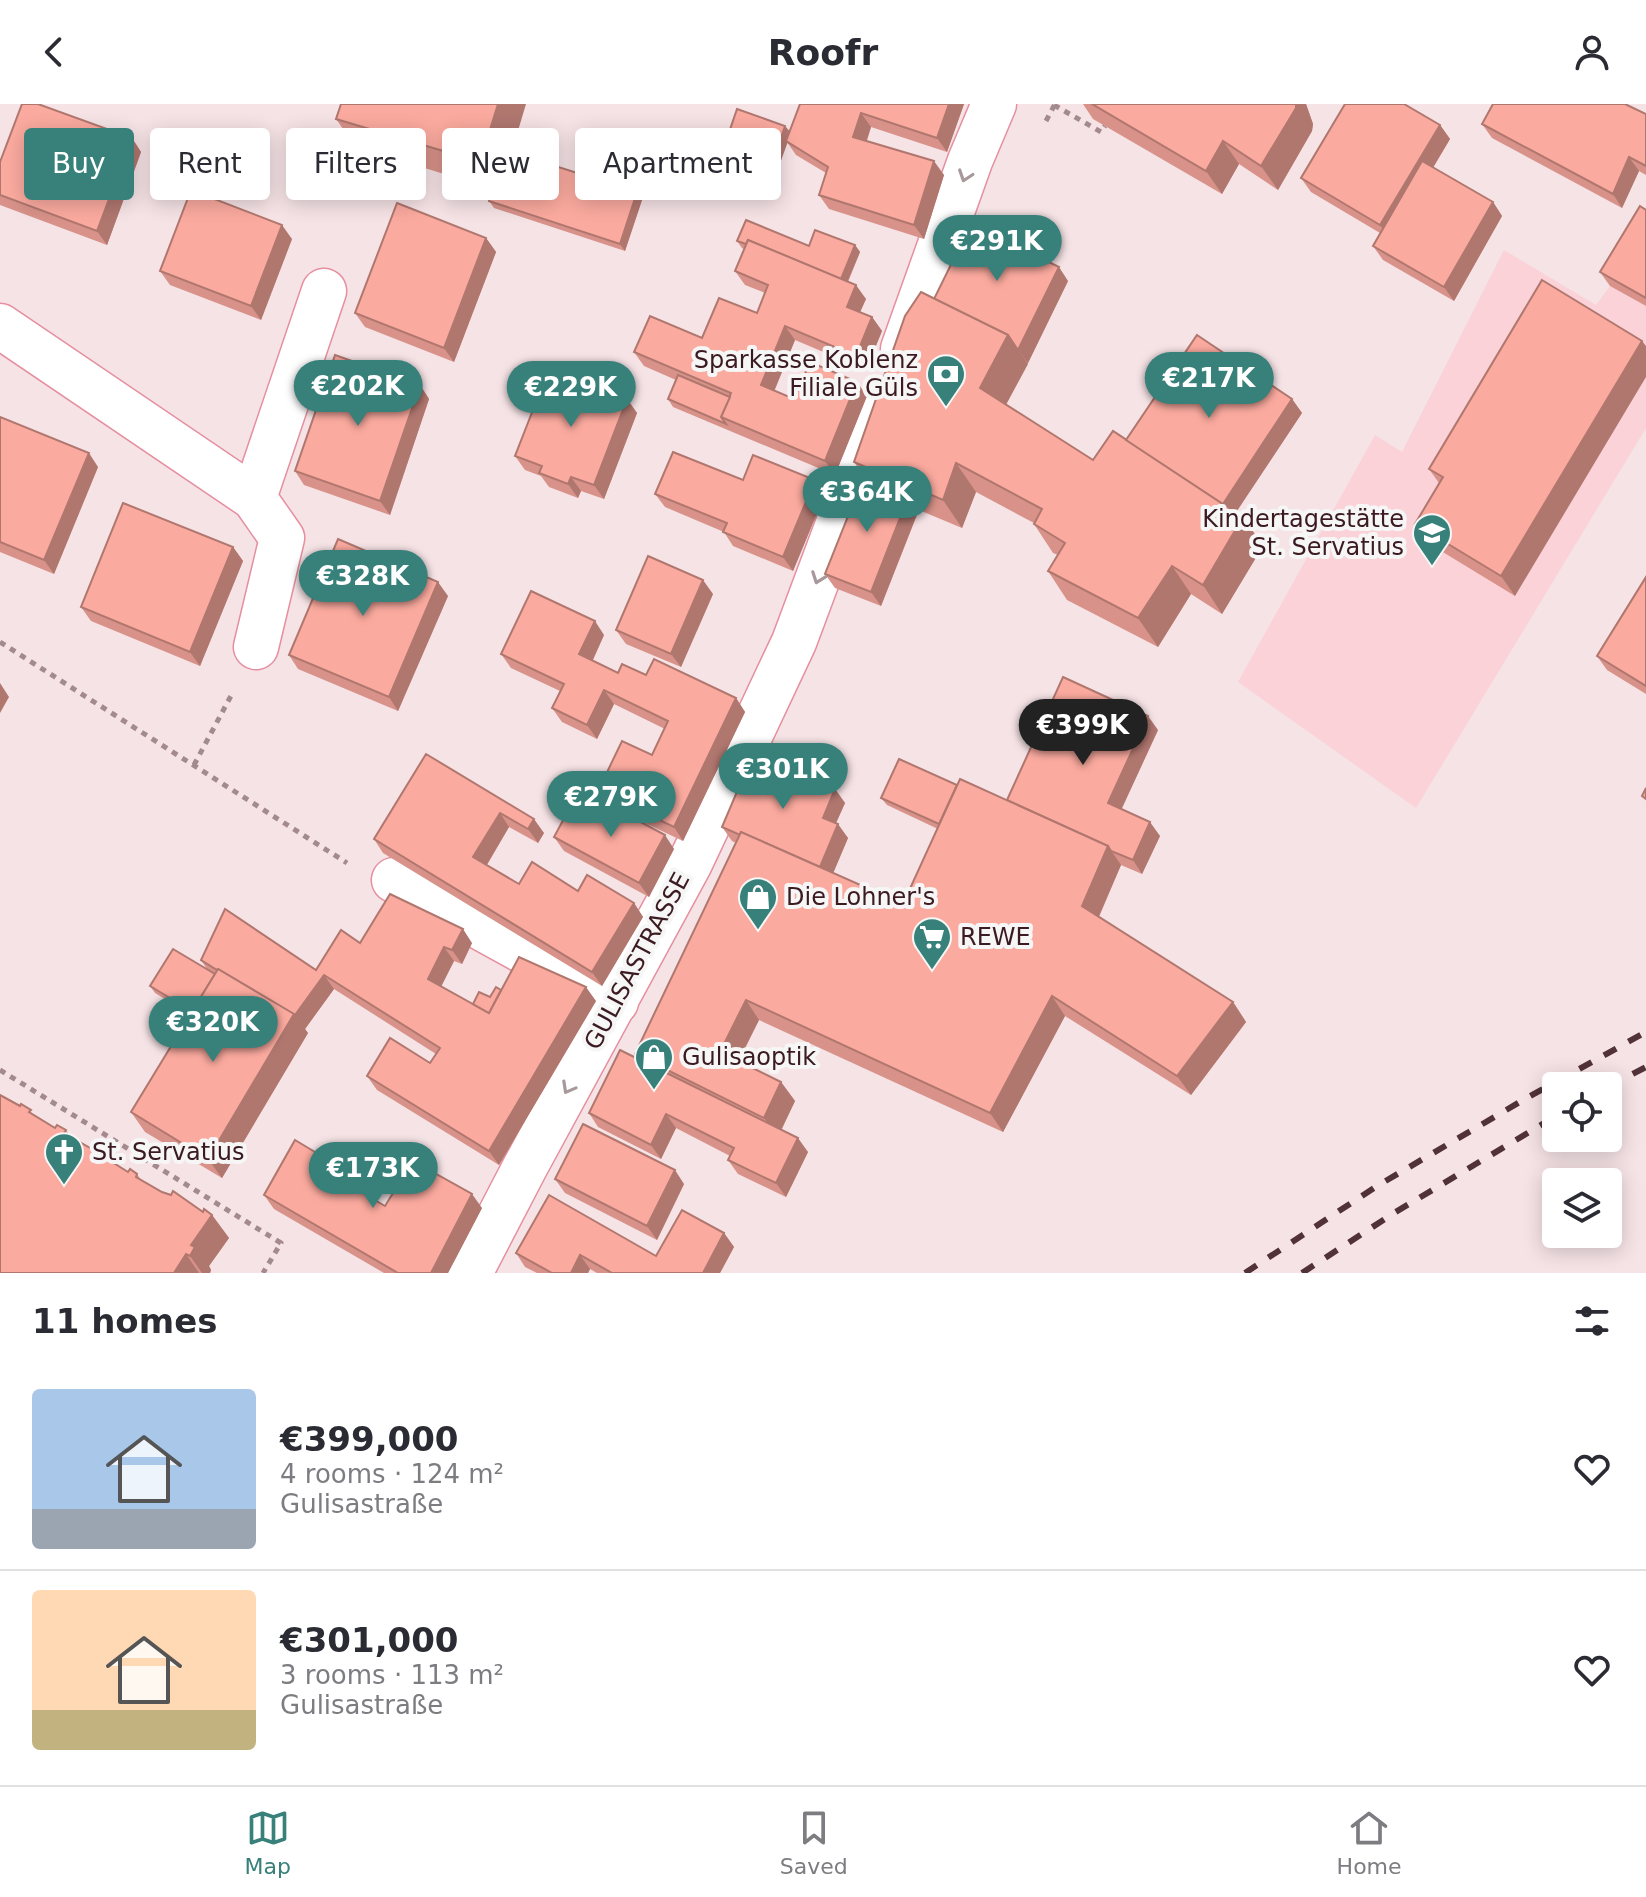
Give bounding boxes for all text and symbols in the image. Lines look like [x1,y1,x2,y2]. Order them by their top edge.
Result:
icon: back [32,30,76,74]
icon: person [1570,30,1614,74]
text: Roofr [768,32,878,73]
chip: Buy [24,128,134,200]
chip: Rent [150,128,270,200]
chip: Filters [286,128,426,200]
chip: New [442,128,559,200]
chip: Apartment [575,128,781,200]
one-way arrow [958,169,975,183]
pin: €291K [941,215,1053,283]
text: €291K [951,226,1043,256]
place label: Sparkasse Koblenz Filiale Güls [694,346,918,402]
pin: €217K [1153,352,1265,420]
bank icon: Sparkasse Koblenz Filiale Güls [925,353,967,408]
pin: €202K [302,360,414,428]
pin: €229K [515,361,627,429]
text: €217K [1163,363,1255,393]
text: €202K [312,371,404,401]
text: €229K [525,372,617,402]
pin: €364K [811,466,923,534]
text: €364K [821,477,913,507]
place label: Kindertagestätte St. Servatius [1202,505,1404,561]
school or university icon: Kindertagestätte St. Servatius [1411,512,1453,567]
pin: €328K [307,550,419,618]
text: €328K [317,561,409,591]
one-way arrow [811,571,828,585]
pin: €399K [1027,699,1139,767]
text: €399K [1037,710,1129,740]
pin: €301K [727,743,839,811]
text: €301K [737,754,829,784]
pin: €279K [555,771,667,839]
text: €279K [565,782,657,812]
street label: GULISASTRASSE [579,868,695,1054]
shop icon: Die Lohner's [737,876,779,931]
place label: Die Lohner's [786,883,935,911]
supermarket icon: REWE [911,916,953,971]
place label: REWE [960,923,1031,951]
pin: €320K [157,996,269,1064]
text: €320K [167,1007,259,1037]
shop icon: Gulisaoptik [633,1036,675,1091]
place label: Gulisaoptik [682,1043,816,1071]
map controls [1542,1072,1622,1248]
button: locate [1542,1072,1622,1152]
one-way arrow [562,1079,578,1094]
church icon: St. Servatius [43,1131,85,1186]
place label: St. Servatius [92,1138,244,1166]
pin: €173K [317,1142,429,1210]
text: €173K [327,1153,419,1183]
button: layers [1542,1168,1622,1248]
icon: filters [1570,1299,1614,1343]
text: 11 homes [32,1301,217,1341]
text: €399,000 [280,1419,459,1459]
icon: home [96,1421,192,1517]
icon: heart [1570,1447,1614,1491]
text: 4 rooms · 124 m² [280,1459,504,1489]
text: Gulisastraße [280,1489,443,1519]
text: €301,000 [280,1620,459,1660]
icon: home [96,1622,192,1718]
icon: heart [1570,1648,1614,1692]
text: 3 rooms · 113 m² [280,1660,504,1690]
text: Gulisastraße [280,1690,443,1720]
tab: Map [244,1806,291,1879]
tab: Saved [780,1806,848,1879]
tab: Home [1337,1806,1402,1879]

